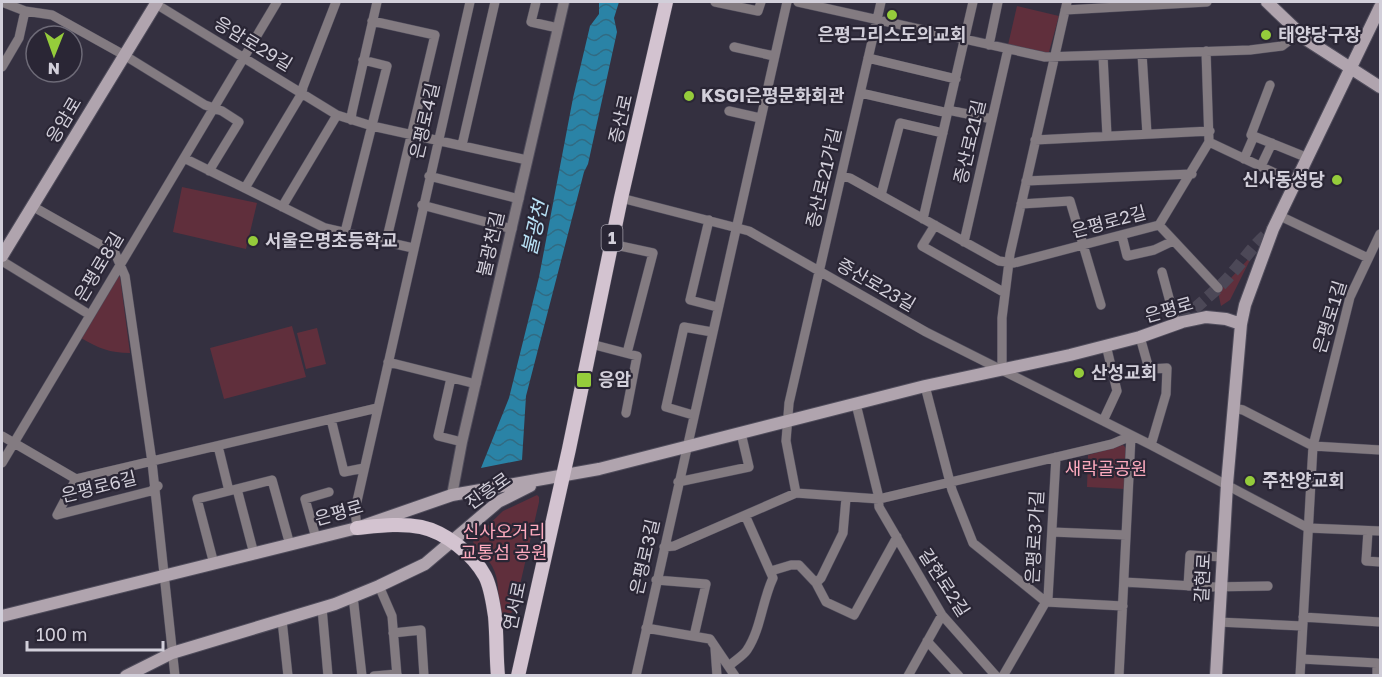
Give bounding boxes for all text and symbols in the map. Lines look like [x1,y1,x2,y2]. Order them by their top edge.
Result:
marker: 은평그리스도의교회 [885,8,899,22]
street label: 응암로29길 [210,11,297,75]
place label: 은평그리스도의교회 [817,23,967,45]
place label: 태양당구장 [1278,23,1361,45]
north arrow [24,24,84,84]
marker: 태양당구장 [1259,28,1273,42]
text: N [47,59,60,79]
street label: 은평로4길 [405,81,443,161]
place label: KSGI은평문화회관 [701,84,845,106]
marker: KSGI은평문화회관 [682,89,696,103]
street label: 증산로 [604,92,636,145]
street label: 응암로 [41,93,85,146]
street label: 증산로21길 [949,98,989,186]
street label: 증산로21가길 [801,126,845,230]
place label: 신사동성당 [1242,168,1325,190]
marker: 신사동성당 [1330,173,1344,187]
water label: 불광천 [516,196,553,257]
street label: 은평로2길 [1069,200,1149,242]
street label: 불광천길 [472,209,508,279]
road number: 1 [602,225,622,251]
street label: 은평로8길 [69,228,127,305]
place label: 서울은명초등학교 [265,229,397,251]
marker: 서울은명초등학교 [246,234,260,248]
street label: 증산로23길 [833,253,920,315]
street label: 은평로1길 [1308,278,1351,356]
street label: 은평로 [1142,292,1196,326]
place label: 산성교회 [1091,361,1157,383]
marker: 산성교회 [1072,366,1086,380]
place label: 응암 [598,368,632,390]
marker: 응암 [575,371,593,389]
park label: 새락골공원 [1065,457,1147,479]
street label: 은평로6길 [59,466,139,506]
street label: 진흥로 [461,467,514,513]
place label: 주찬양교회 [1262,469,1345,491]
marker: 주찬양교회 [1243,474,1257,488]
street label: 은평로3가길 [1021,490,1047,584]
street label: 은평로 [312,495,366,529]
street label: 은평로3길 [625,517,663,597]
park label: 신사오거리 교통섬 공원 [460,520,548,563]
street label: 갈현로2길 [915,544,975,621]
street label: 갈현로 [1190,553,1214,603]
street label: 연서로 [498,579,530,632]
scale bar [27,614,164,652]
text: 100 m [36,623,87,645]

